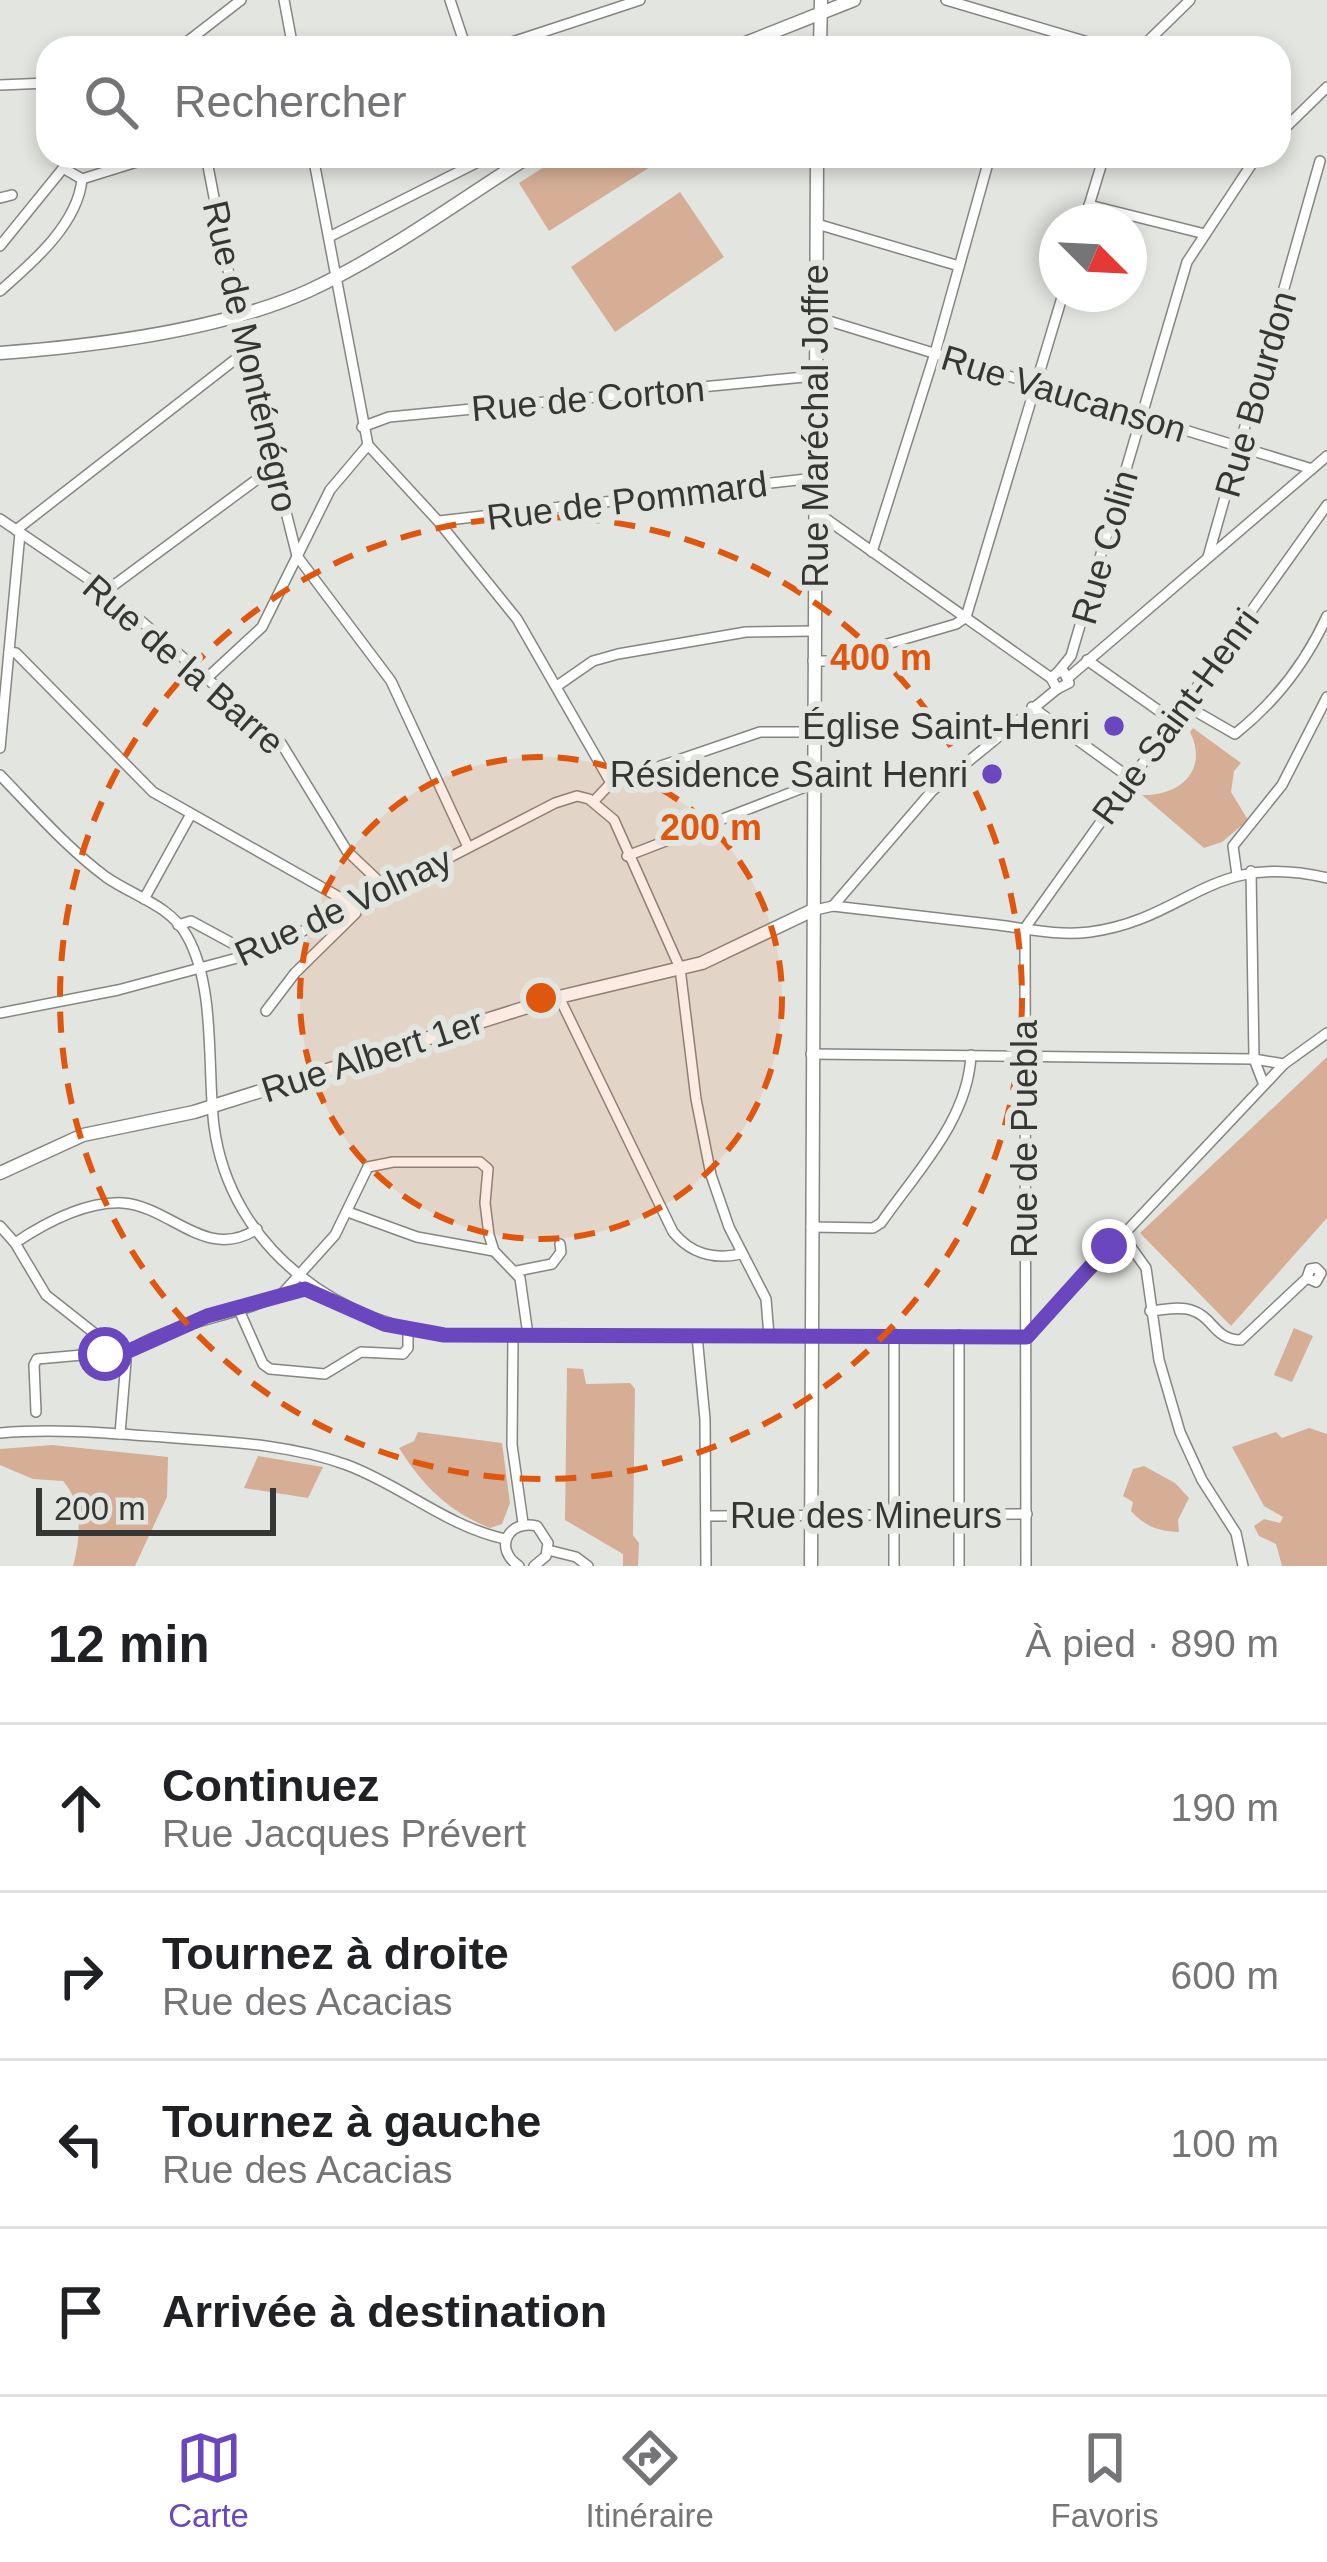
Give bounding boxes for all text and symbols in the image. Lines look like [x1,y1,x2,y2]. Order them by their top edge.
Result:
search box [36,36,1291,168]
icon: search [78,69,144,135]
text: Rechercher [174,76,407,127]
street label: Rue de Monténégro [195,196,306,516]
north arrow [1039,204,1147,312]
street label: Rue Maréchal Joffre [795,264,836,588]
street label: Rue Bourdon [1207,287,1304,502]
street label: Rue Vaucanson [937,337,1191,450]
street label: Rue de Corton [470,368,706,429]
street label: Rue de Pommard [485,463,770,538]
street label: Rue Colin [1063,466,1146,629]
street label: Rue de la Barre [75,566,292,763]
street label: Rue Saint-Henri [1084,601,1267,832]
text: 400 m [830,637,932,678]
place label: Église Saint-Henri [802,706,1090,747]
marker: Église Saint-Henri [1101,713,1127,739]
place label: Résidence Saint Henri [610,754,968,795]
marker: Résidence Saint Henri [979,761,1005,787]
text: 200 m [660,807,762,848]
street label: Rue de Volnay [228,838,458,975]
centre of rings [520,977,562,1019]
street label: Rue Albert 1er [256,1000,488,1111]
street label: Rue de Puebla [1004,1019,1045,1258]
route end [1082,1219,1136,1273]
route start [78,1327,132,1381]
scale bar [36,1482,276,1535]
text: 200 m [54,1490,146,1527]
street label: Rue des Mineurs [730,1495,1002,1536]
text: 12 min [48,1616,210,1673]
text: À pied · 890 m [1025,1622,1279,1665]
text: Continuez [162,1760,379,1811]
icon: ahead [48,1775,114,1841]
text: 190 m [1171,1786,1279,1829]
text: Rue Jacques Prévert [162,1812,526,1855]
text: Tournez à droite [162,1928,509,1979]
icon: right [48,1943,114,2009]
text: 600 m [1171,1954,1279,1997]
text: Rue des Acacias [162,1980,453,2023]
text: Tournez à gauche [162,2096,541,2147]
icon: left [48,2111,114,2177]
text: 100 m [1171,2122,1279,2165]
text: Rue des Acacias [162,2148,453,2191]
icon: arrive [48,2279,114,2345]
text: Arrivée à destination [162,2286,607,2337]
tab: Carte [168,2425,249,2535]
tab: Itinéraire [586,2425,714,2535]
tab: Favoris [1051,2425,1159,2535]

